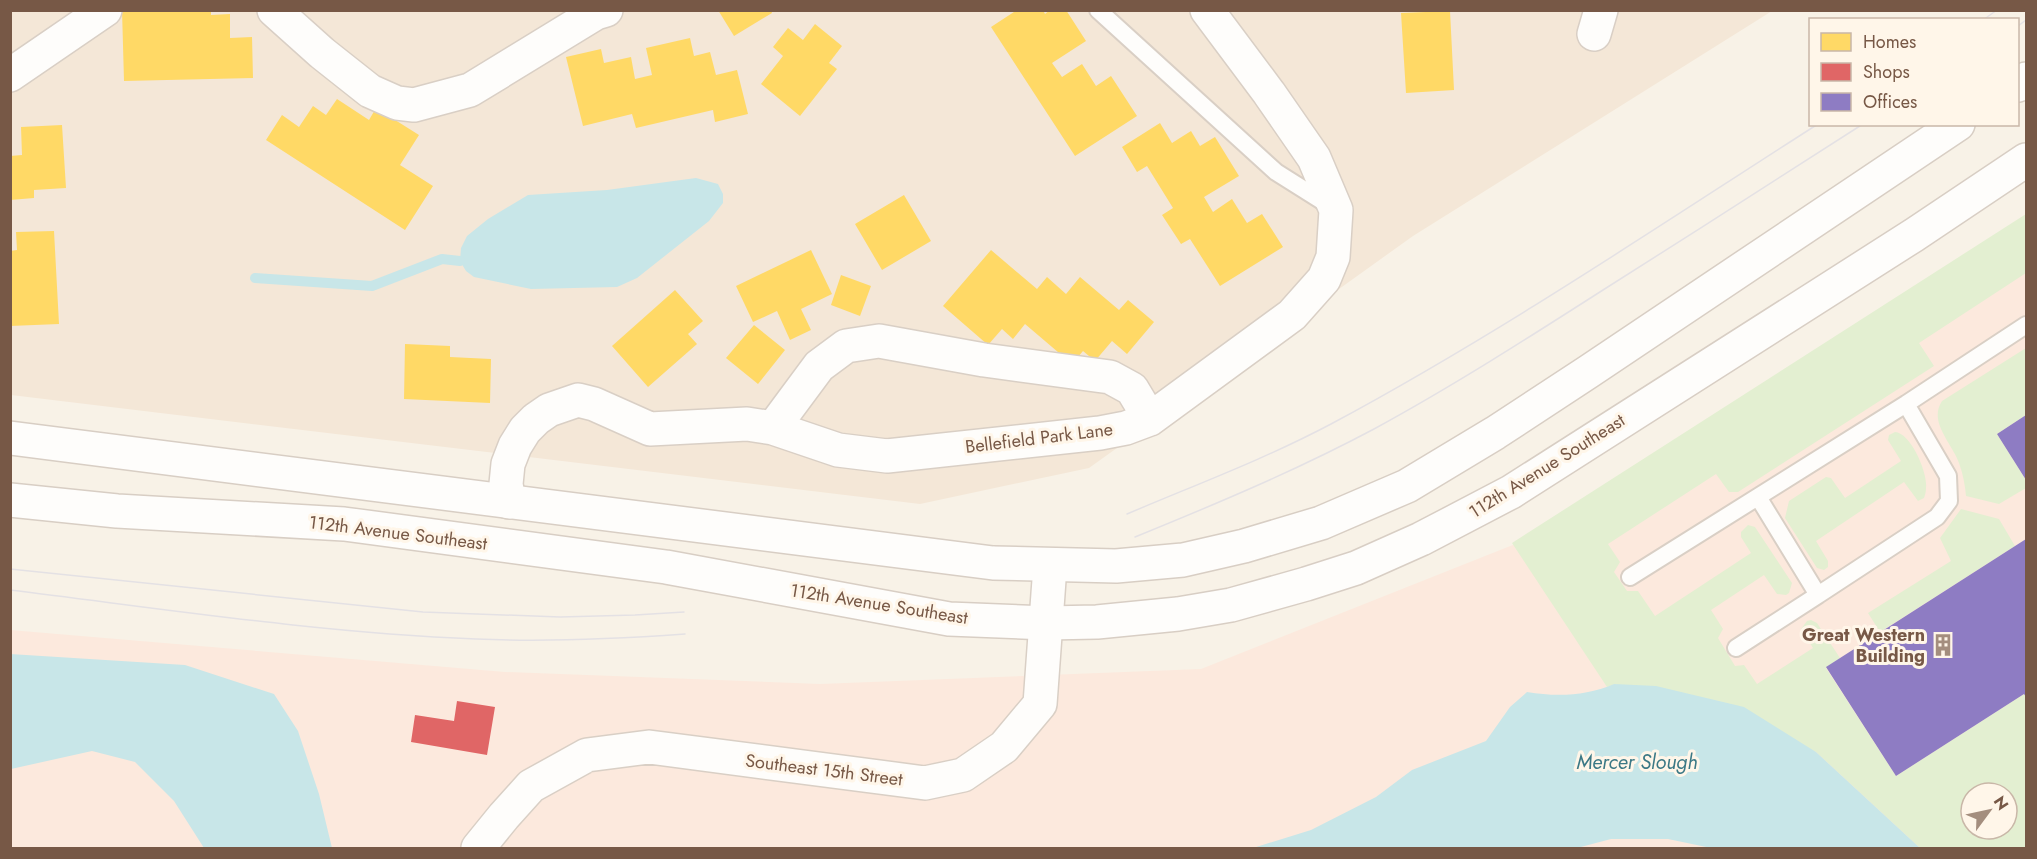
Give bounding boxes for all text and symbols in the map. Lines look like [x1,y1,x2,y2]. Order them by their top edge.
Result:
legend [1809,18,2019,126]
text: Homes [1863,29,1916,55]
text: Shops [1863,59,1910,85]
text: Offices [1863,89,1917,115]
street label: 112th Avenue Southeast [1464,407,1631,525]
street label: Bellefield Park Lane [964,416,1114,460]
street label: 112th Avenue Southeast [307,509,489,557]
street label: 112th Avenue Southeast [788,577,970,631]
place label: Great Western Building [1802,622,1925,669]
building icon: Great Western Building [1930,632,1956,658]
street label: Southeast 15th Street [744,747,905,793]
water label: Mercer Slough [1576,748,1698,777]
north arrow [1959,781,2019,841]
text: N [1988,792,2014,815]

